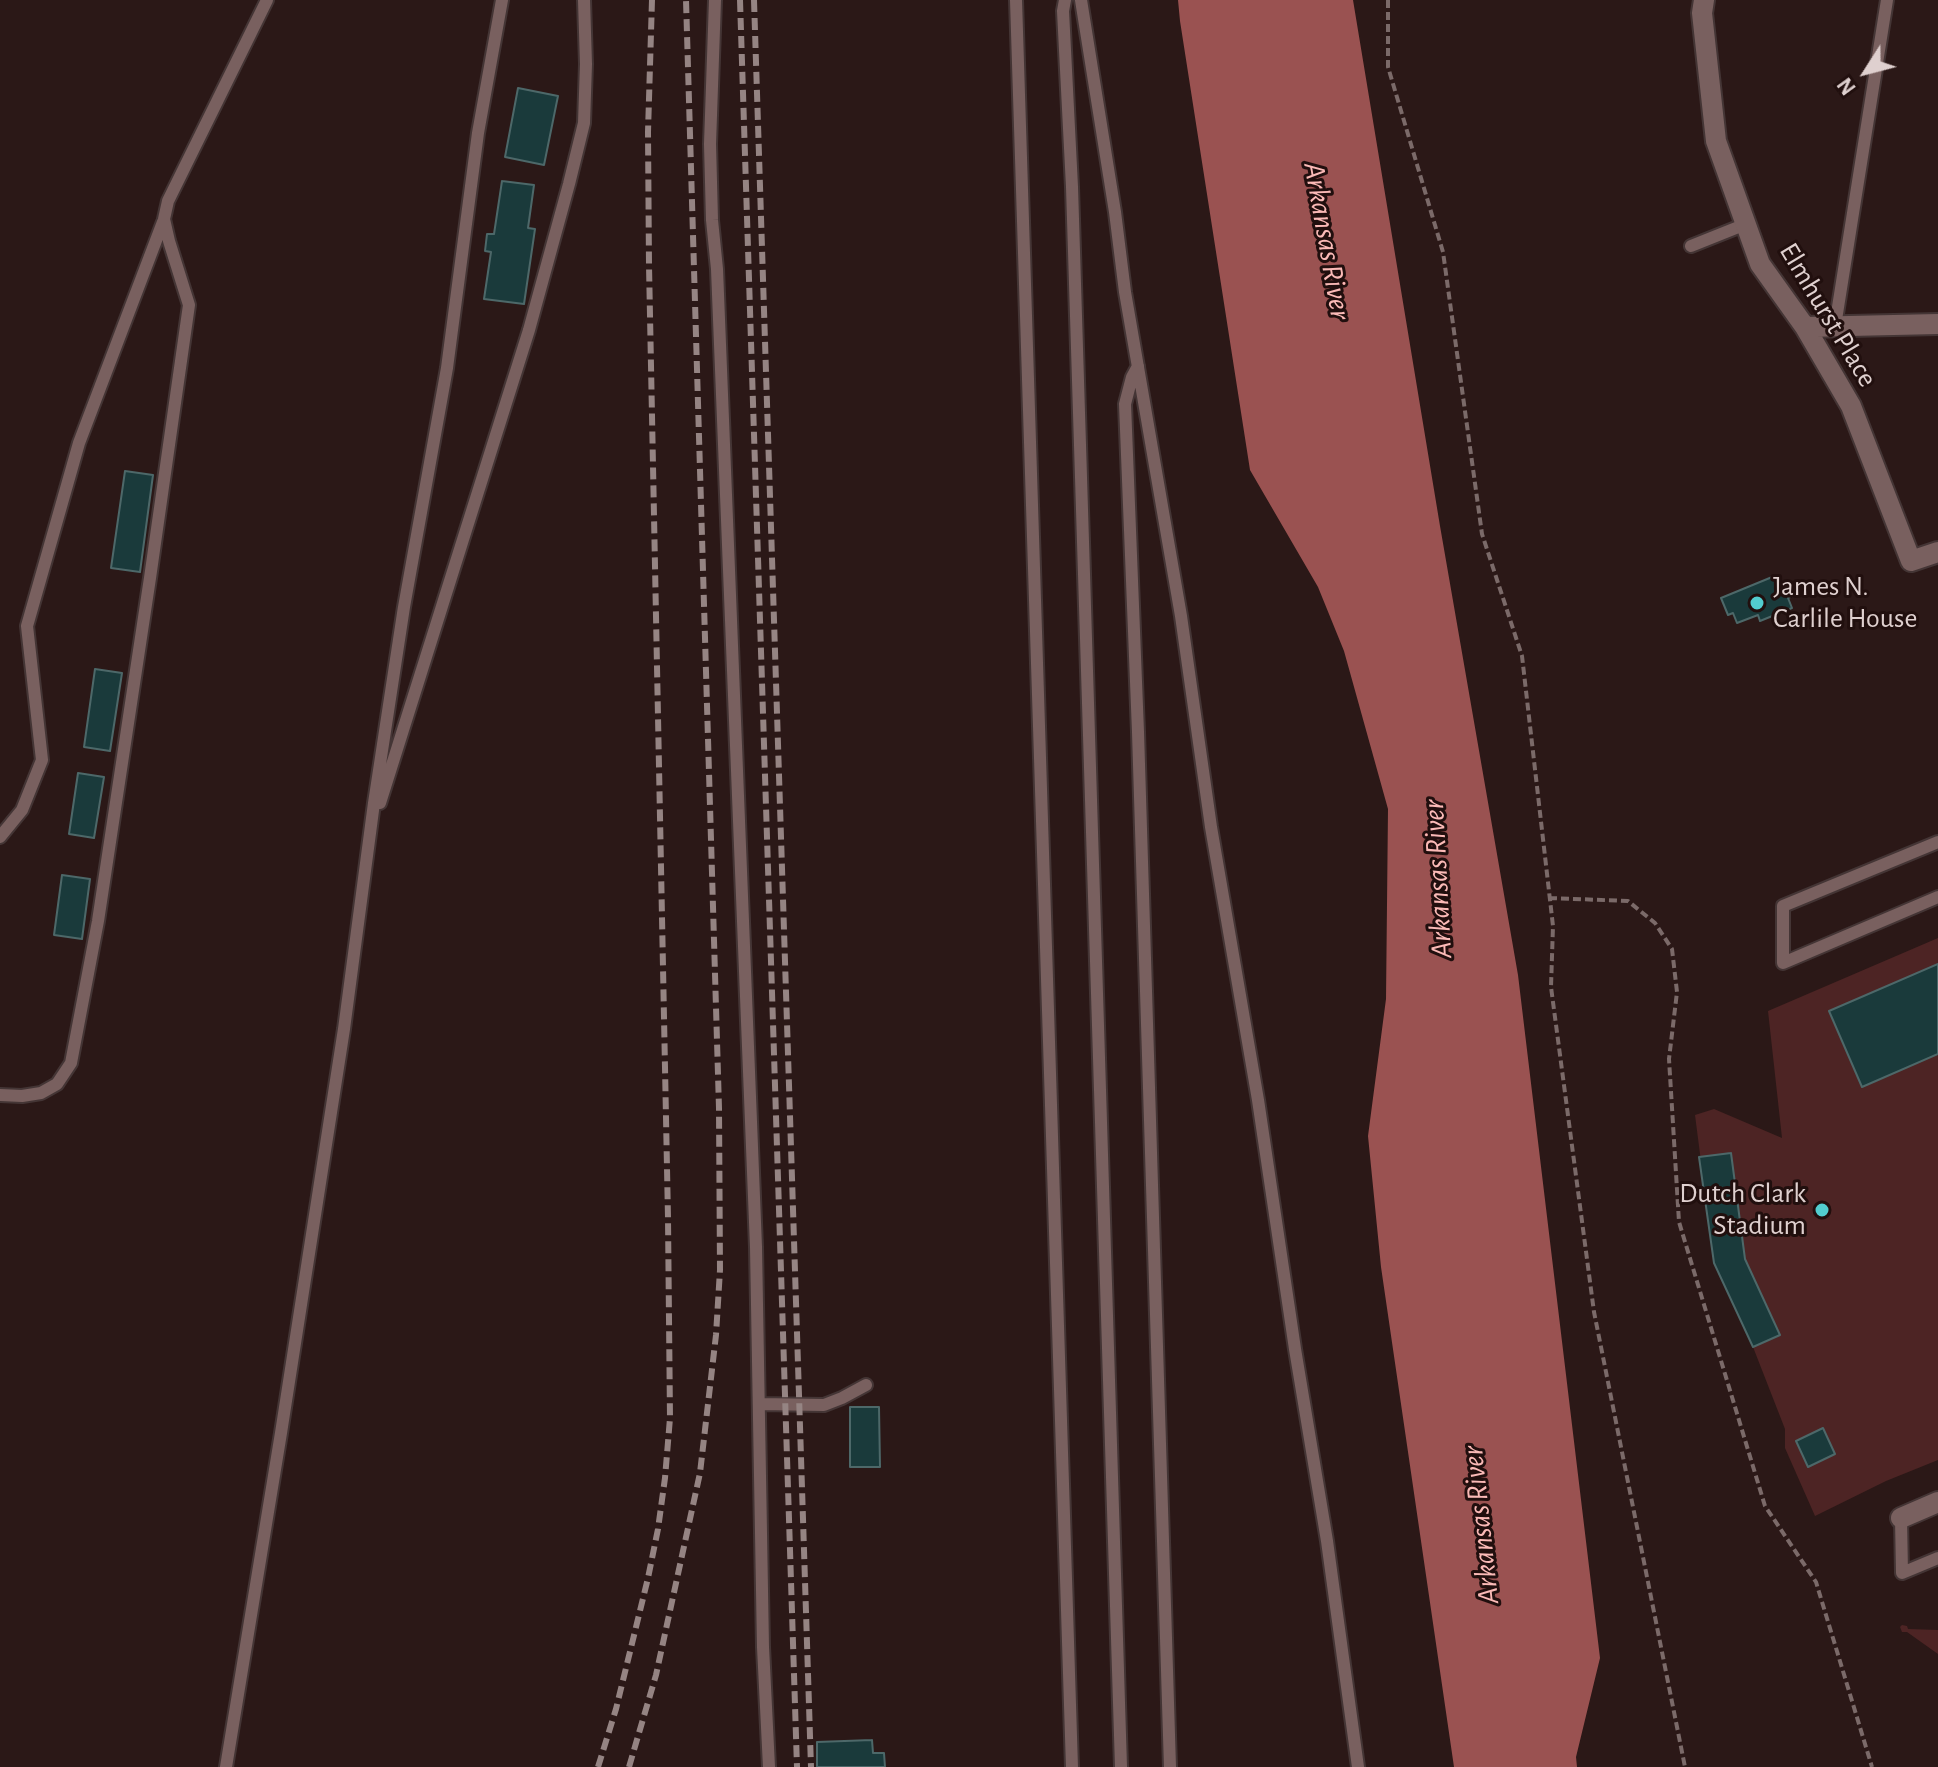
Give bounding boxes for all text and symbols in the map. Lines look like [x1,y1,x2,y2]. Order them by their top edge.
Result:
north arrow [1826,32,1906,112]
text: N [1833,73,1860,99]
water label: Arkansas River [1295,160,1359,322]
street label: Elmhurst Place [1772,237,1884,393]
place label: James N. Carlile House [1773,570,1917,636]
marker: James N. Carlile House [1748,594,1766,612]
water label: Arkansas River [1416,799,1460,959]
place label: Dutch Clark Stadium [1679,1177,1806,1243]
marker: Dutch Clark Stadium [1813,1201,1831,1219]
water label: Arkansas River [1455,1444,1507,1606]

